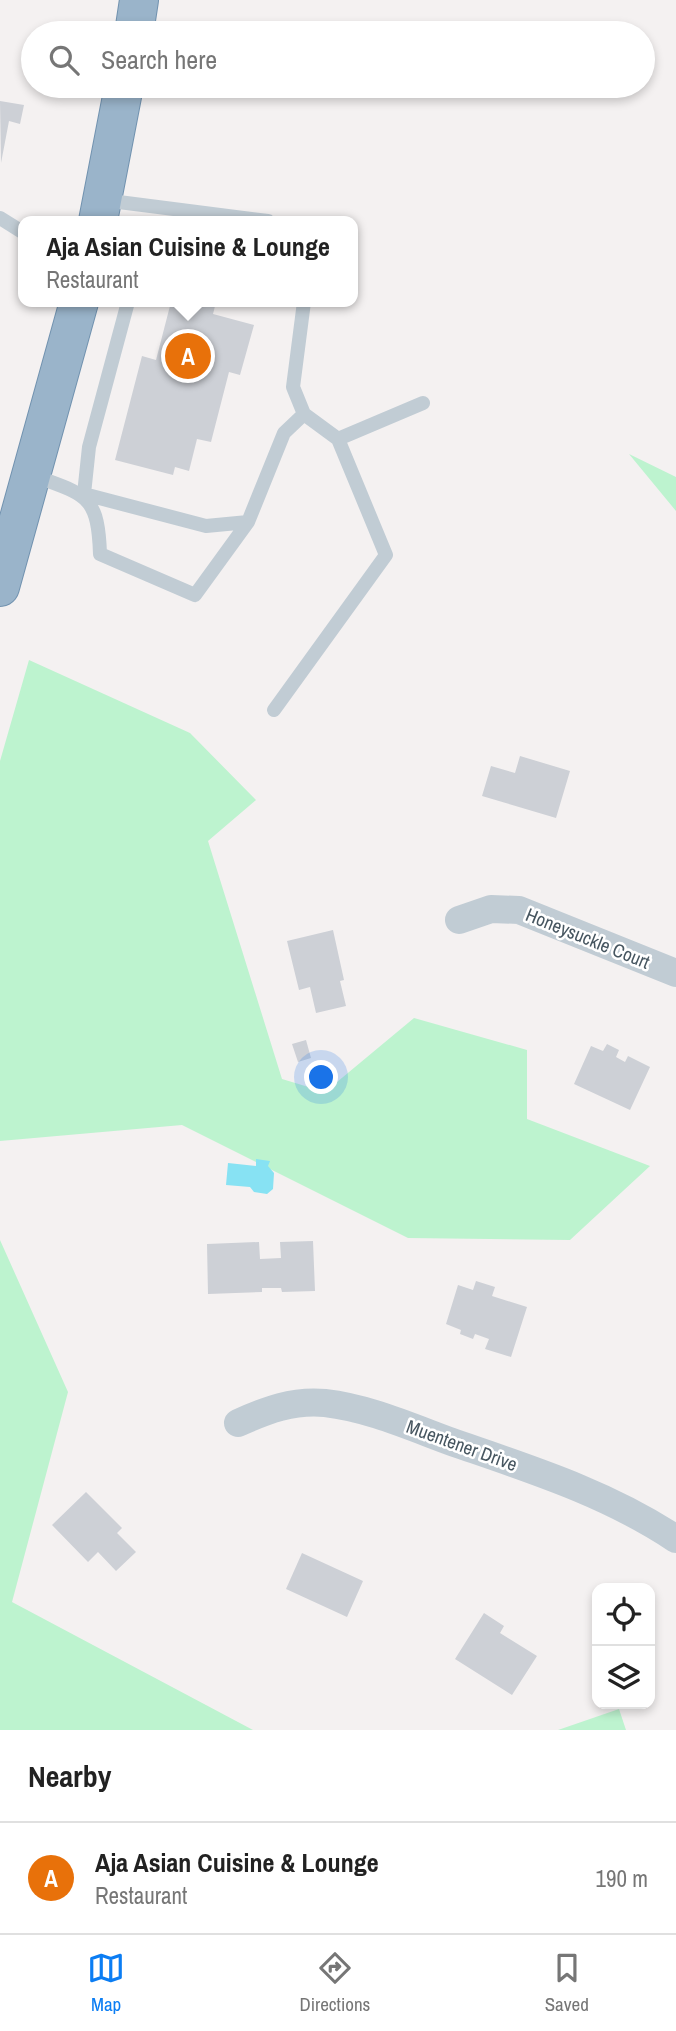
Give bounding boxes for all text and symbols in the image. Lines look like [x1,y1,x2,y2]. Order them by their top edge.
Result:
search box [21,21,655,98]
icon: search [45,41,83,79]
text: Search here [101,42,217,77]
popup [18,216,358,307]
text: Aja Asian Cuisine & Lounge [46,229,330,264]
text: Restaurant [46,264,138,295]
pin: A [165,330,211,382]
street label: Honeysuckle Court [522,901,654,975]
your location [304,1060,338,1094]
street label: Muentener Drive [403,1413,521,1477]
map controls [592,1583,655,1709]
button: locate [592,1583,655,1646]
button: layers [592,1646,655,1709]
text: Nearby [28,1756,111,1796]
text: Aja Asian Cuisine & Lounge [95,1845,379,1880]
text: A [44,1863,58,1894]
text: 190 m [596,1863,648,1894]
text: Restaurant [95,1880,187,1911]
tab: Map [87,1949,125,2017]
tab: Directions [299,1949,370,2017]
tab: Saved [545,1949,589,2017]

